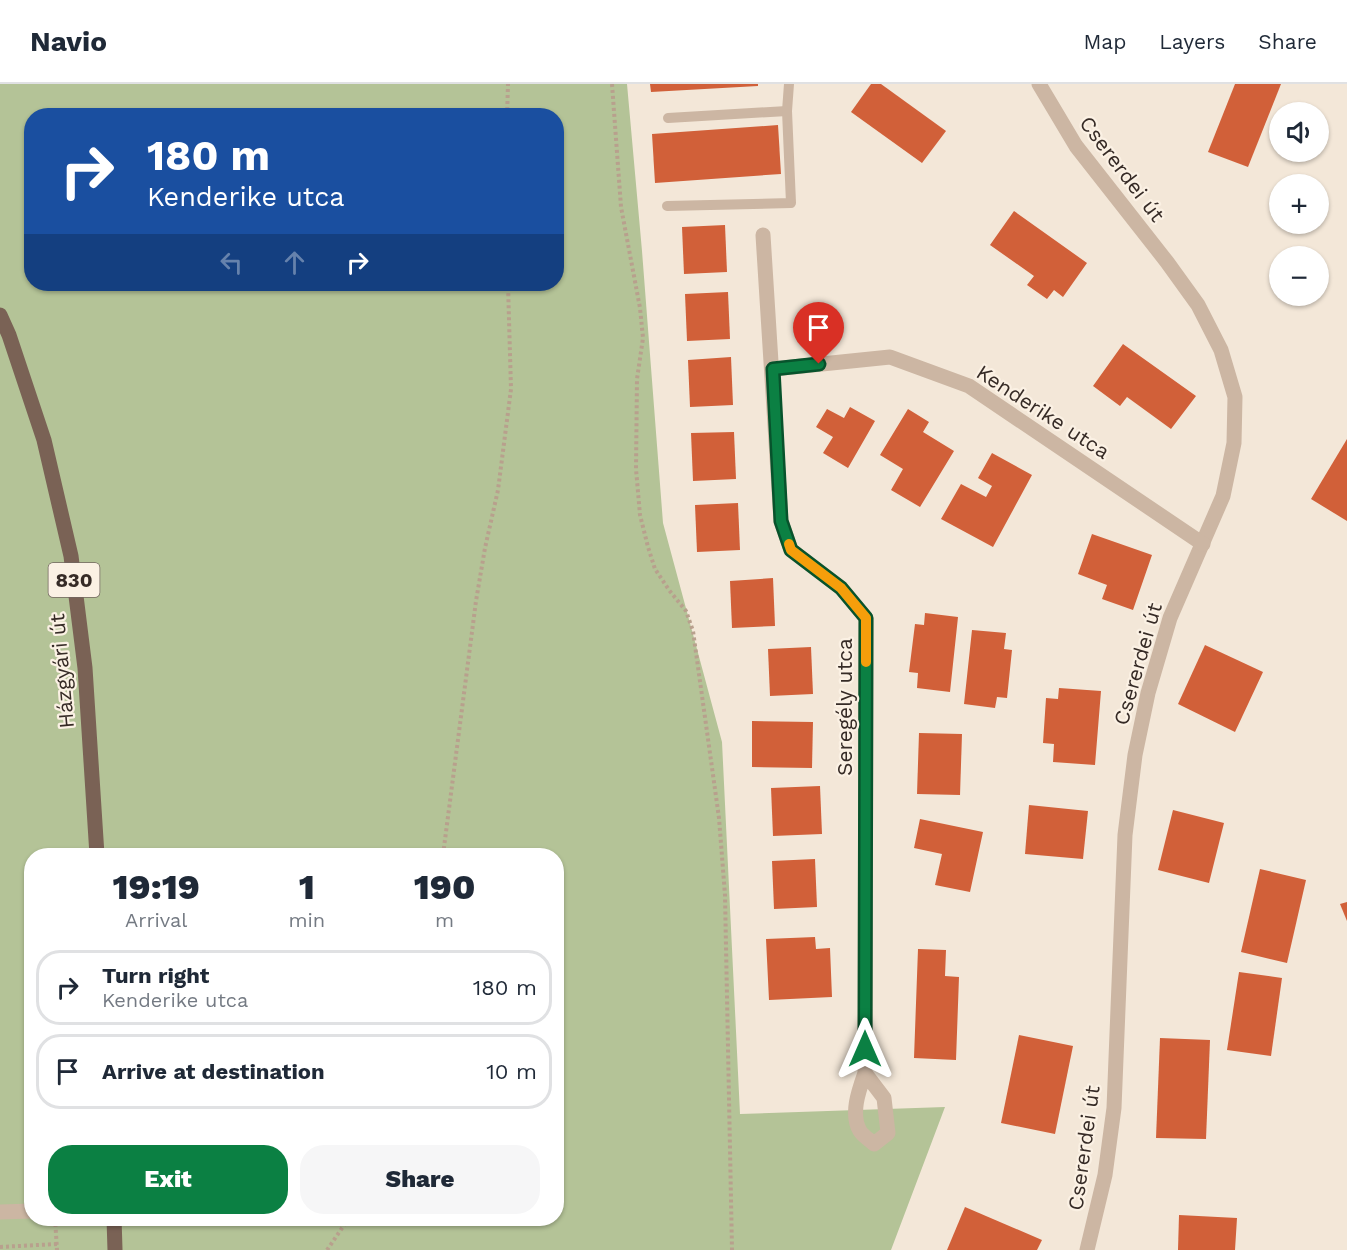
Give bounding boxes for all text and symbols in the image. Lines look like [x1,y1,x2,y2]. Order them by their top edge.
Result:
text: Navio [30,25,107,58]
text: Map [1083,29,1126,54]
text: Layers [1159,29,1225,54]
text: Share [1258,29,1317,54]
map controls [1269,102,1329,306]
button: sound [1269,102,1329,162]
street label: Csererdei út [1075,111,1170,227]
text: 180 m [147,131,270,180]
icon: right [48,132,126,210]
button: + [1269,174,1329,234]
text: Kenderike utca [147,181,345,213]
icon: left [215,246,248,279]
icon: ahead [278,246,311,279]
icon: right [341,246,374,279]
button: − [1269,246,1329,306]
pin [793,302,844,364]
icon: arrive [802,311,835,344]
street label: Kenderike utca [972,359,1115,464]
road number: 830 [48,563,100,597]
street label: Csererdei út [1108,600,1167,728]
street label: Házgyári út [44,612,79,729]
street label: Seregély utca [832,638,857,776]
text: 19:19 [113,866,200,908]
text: 1 [299,866,315,908]
text: 190 [414,866,475,908]
text: Arrival [125,908,187,932]
text: min [288,908,325,932]
text: m [435,908,454,932]
text: Turn right [102,963,209,988]
icon: right [51,971,84,1004]
text: 180 m [473,975,537,1000]
text: Kenderike utca [102,988,248,1012]
position arrow [833,1017,897,1081]
icon: arrive [51,1055,84,1088]
text: Arrive at destination [102,1059,325,1084]
text: 10 m [486,1059,537,1084]
street label: Csererdei út [1062,1084,1105,1212]
button: Exit [48,1145,288,1214]
button: Share [300,1145,540,1214]

